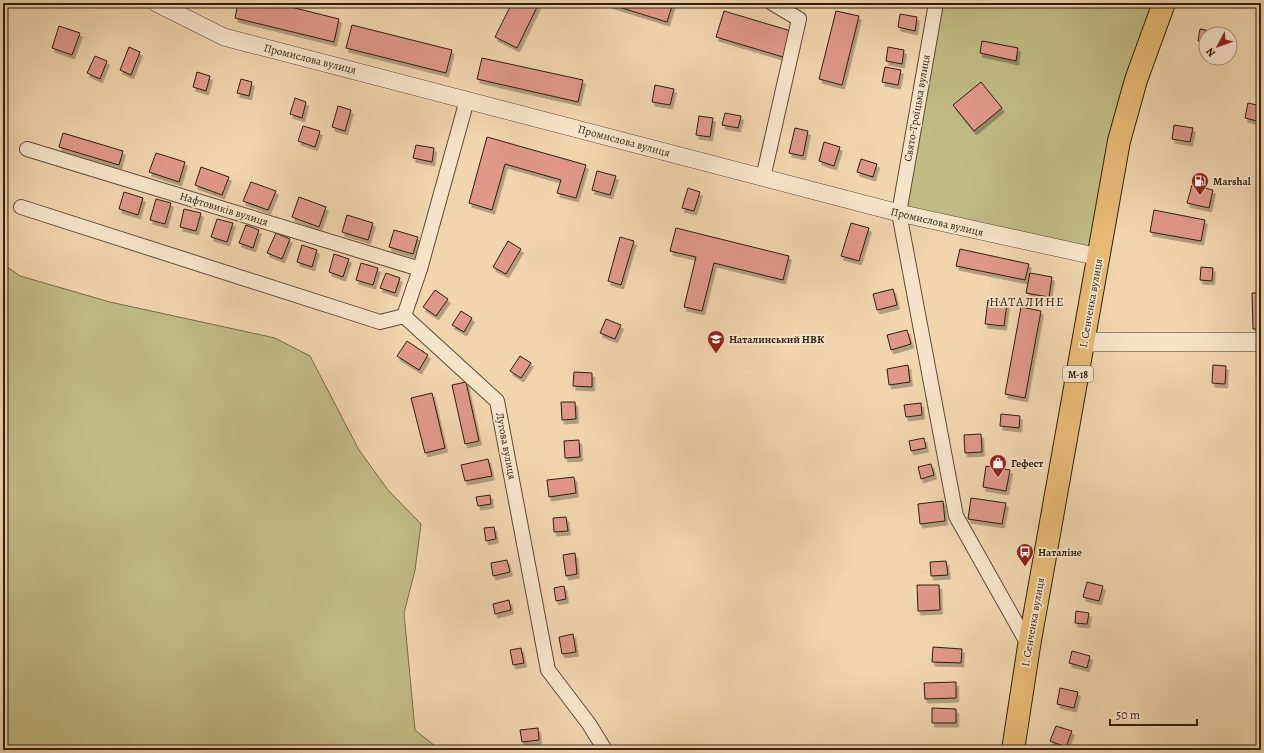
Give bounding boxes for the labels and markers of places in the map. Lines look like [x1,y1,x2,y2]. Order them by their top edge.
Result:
fuel station icon: Marshal [1190,171,1210,196]
place label: Marshal [1213,174,1251,189]
school or university icon: Наталинський НВК [706,329,726,354]
place label: Наталинський НВК [729,332,825,347]
shop icon: Гефест [988,453,1008,478]
place label: Гефест [1011,456,1043,471]
bus stop icon: Наталіне [1015,542,1035,567]
place label: Наталіне [1038,545,1082,560]

